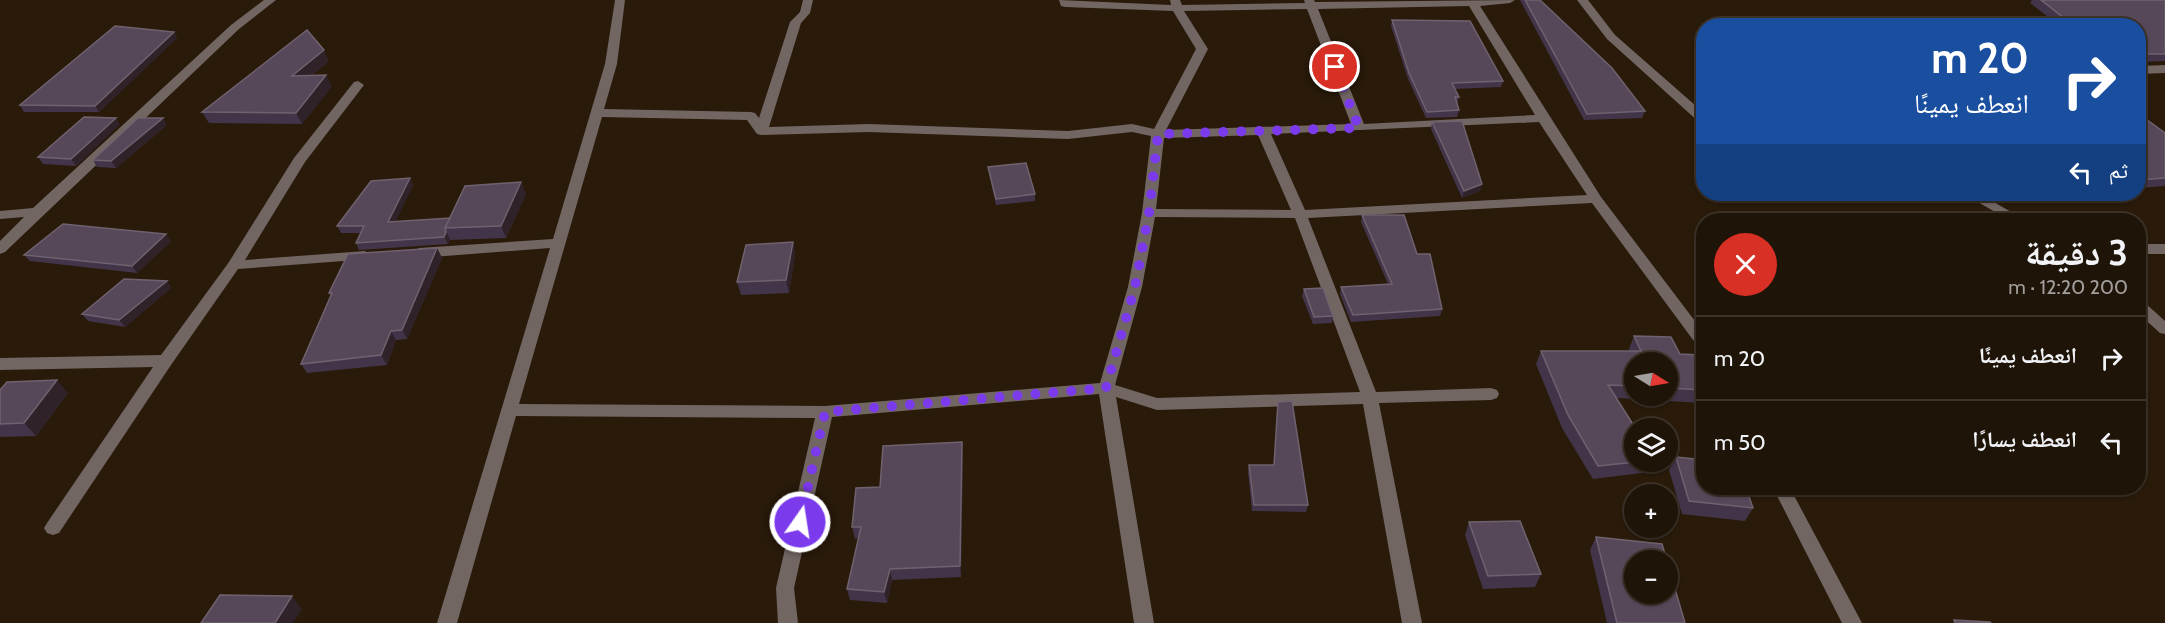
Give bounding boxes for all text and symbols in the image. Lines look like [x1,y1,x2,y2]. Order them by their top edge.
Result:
text: 20 m [1931,32,2029,84]
pin [1309,41,1360,92]
icon: right [2050,42,2128,120]
icon: arrive [1318,50,1351,83]
text: انعطف يمينًا [1914,87,2029,120]
icon: left [2064,156,2097,189]
text: ثم [2109,157,2128,184]
text: 3 دقيقة [2025,230,2128,274]
button: close [1714,233,1777,296]
text: 200 m · 12:20 [2008,275,2128,299]
text: انعطف يمينًا [1979,342,2077,369]
icon: right [2095,342,2128,375]
text: 20 m [1714,345,1765,372]
north arrow [1624,352,1678,406]
map controls [1624,352,1678,604]
button: layers [1624,418,1678,472]
text: انعطف يسارًا [1972,426,2077,453]
icon: left [2095,426,2128,459]
text: 50 m [1714,429,1766,456]
button: + [1624,484,1678,538]
position arrow [768,490,832,554]
button: − [1624,550,1678,604]

